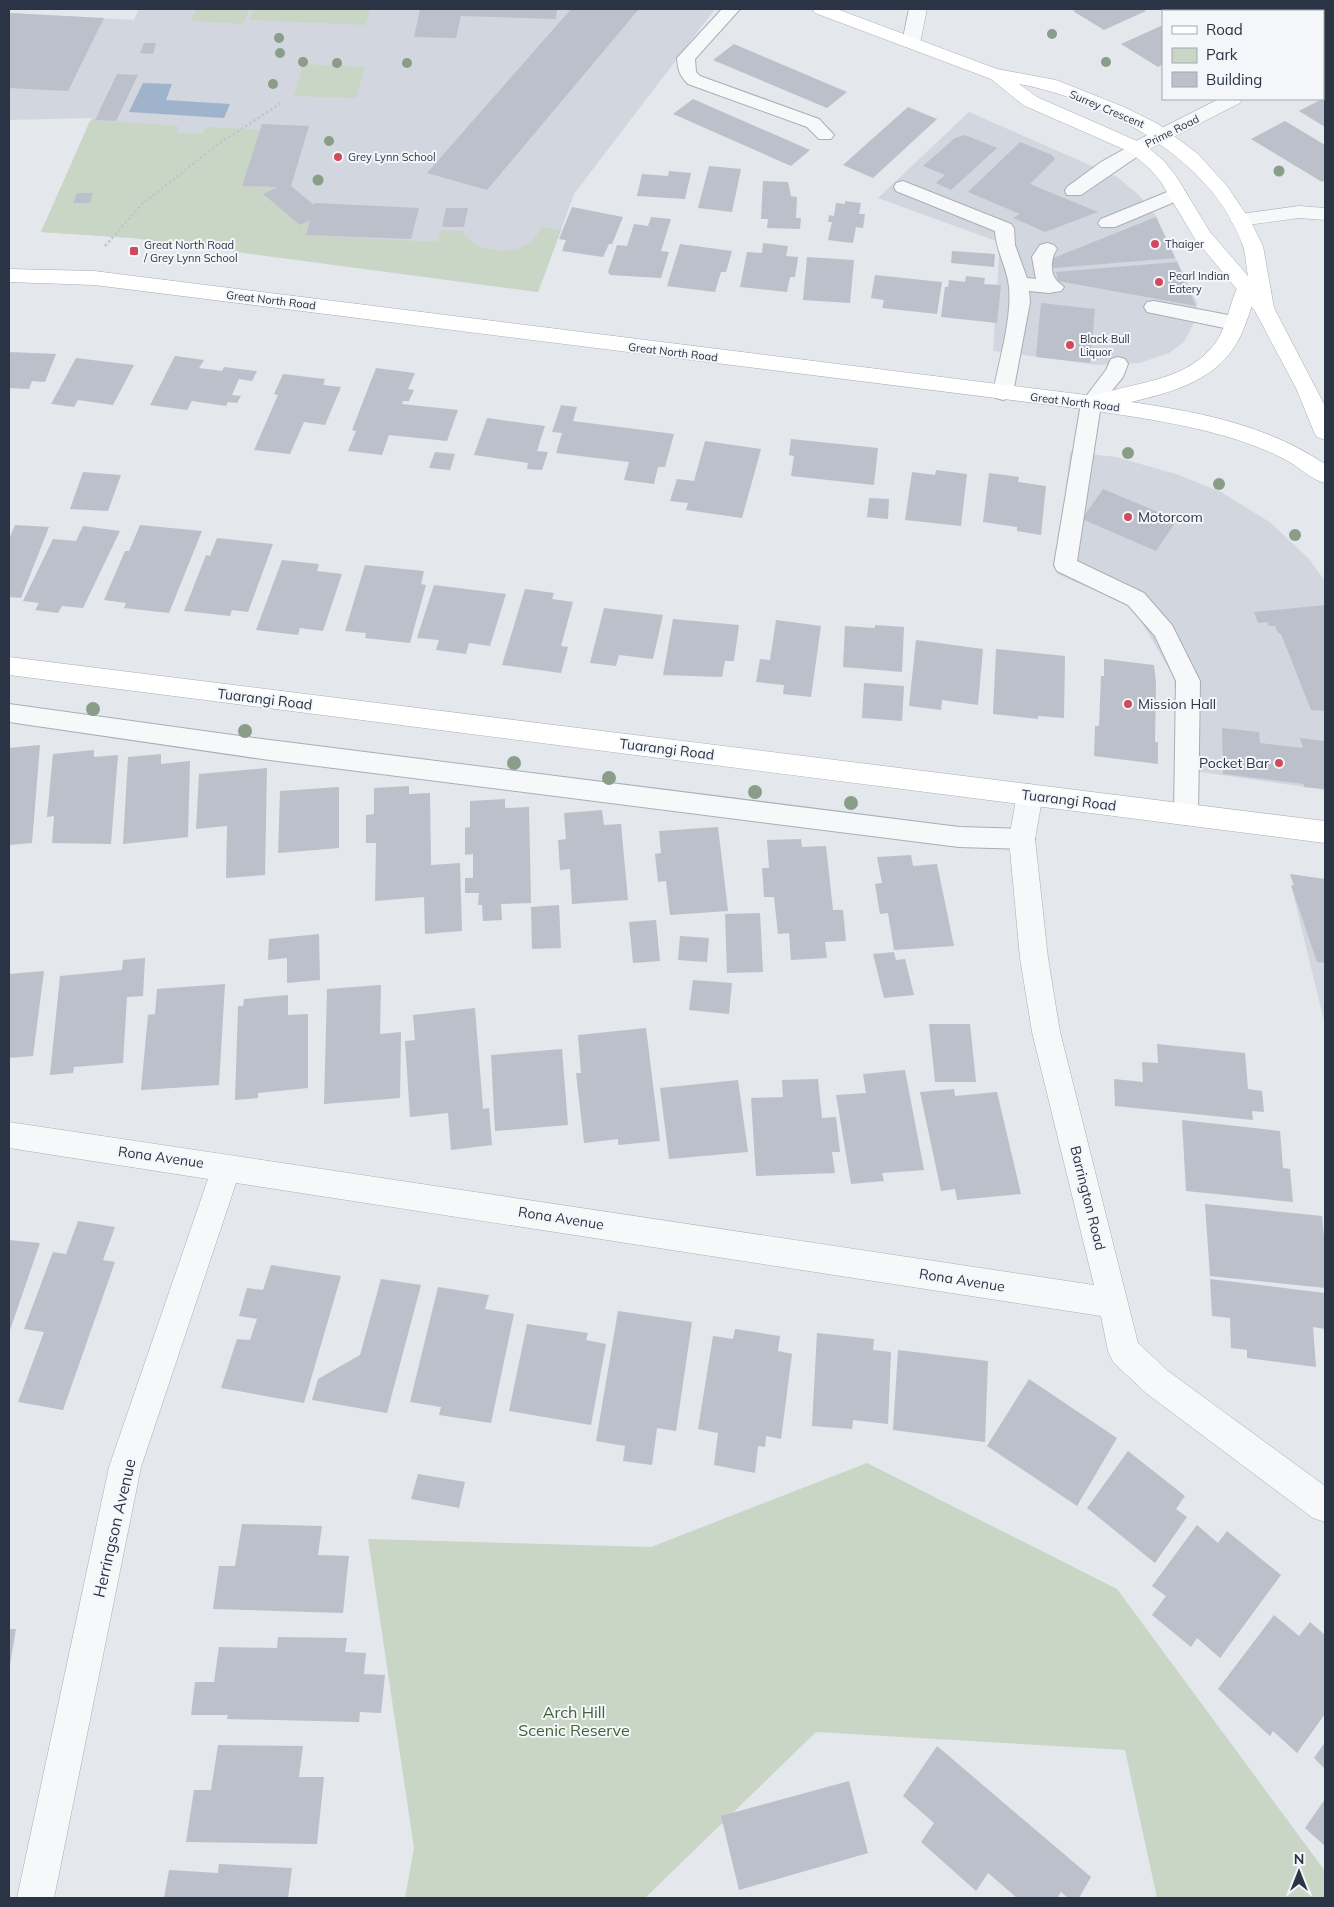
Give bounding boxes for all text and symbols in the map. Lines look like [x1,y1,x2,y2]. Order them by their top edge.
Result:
legend [1162,10,1324,100]
text: Road [1206,20,1243,39]
text: Park [1206,45,1238,64]
text: Building [1206,70,1262,89]
street label: Surrey Crescent [1067,87,1147,131]
street label: Prime Road [1142,111,1202,151]
place label: Grey Lynn School [348,150,436,164]
marker: Grey Lynn School [332,151,344,163]
place label: Thaiger [1165,237,1204,251]
place label: Great North Road / Grey Lynn School [143,238,238,265]
marker: Thaiger [1149,238,1161,250]
marker: Great North Road / Grey Lynn School [128,245,140,257]
place label: Pearl Indian Eatery [1169,269,1230,296]
marker: Pearl Indian Eatery [1153,276,1165,288]
street label: Great North Road [225,288,317,312]
place label: Black Bull Liquor [1080,332,1130,359]
marker: Black Bull Liquor [1064,339,1076,351]
street label: Great North Road [627,340,719,364]
street label: Great North Road [1029,390,1121,414]
place label: Motorcom [1138,508,1203,526]
marker: Motorcom [1122,511,1134,523]
street label: Tuarangi Road [217,684,313,714]
place label: Mission Hall [1138,695,1216,713]
marker: Mission Hall [1122,698,1134,710]
street label: Tuarangi Road [619,734,715,764]
place label: Pocket Bar [1199,754,1270,772]
marker: Pocket Bar [1273,757,1285,769]
street label: Tuarangi Road [1021,785,1117,815]
street label: Rona Avenue [117,1142,205,1172]
street label: Barrington Road [1066,1144,1110,1252]
street label: Rona Avenue [517,1202,605,1234]
street label: Rona Avenue [918,1264,1006,1296]
street label: Herringson Avenue [88,1457,140,1599]
park label: Arch Hill Scenic Reserve [518,1702,630,1740]
north arrow [1274,1847,1324,1897]
text: N [1294,1850,1304,1868]

